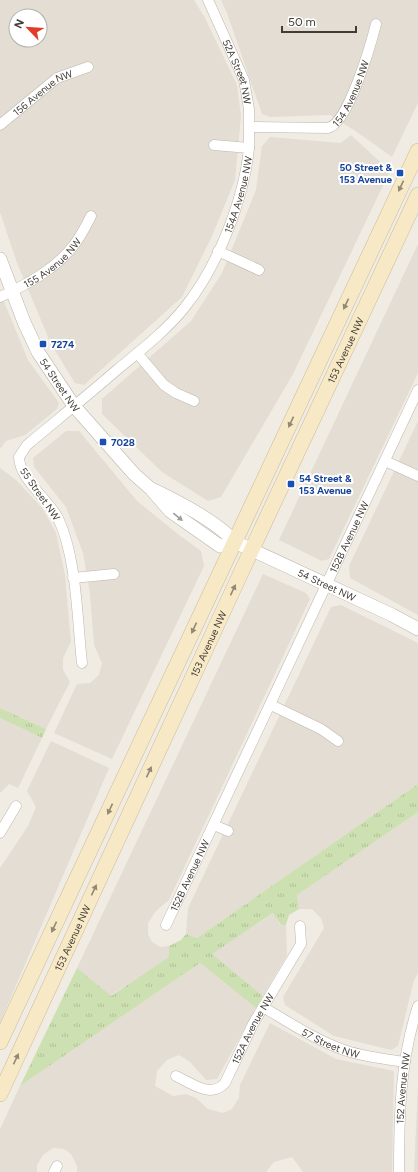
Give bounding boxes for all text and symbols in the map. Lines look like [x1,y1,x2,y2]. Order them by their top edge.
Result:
north arrow [8,8,48,48]
scale bar [282,8,356,34]
text: 50 m [288,15,316,29]
text: N [12,17,27,31]
street label: 52A Street NW [220,37,255,106]
street label: 154 Avenue NW [329,58,372,129]
street label: 156 Avenue NW [10,66,75,118]
street label: 154A Avenue NW [221,155,255,235]
place label: 50 Street & 153 Avenue [339,161,393,186]
marker: 50 Street & 153 Avenue [395,168,405,178]
one-way arrow [398,181,404,192]
street label: 155 Avenue NW [21,235,84,291]
one-way arrow [343,298,349,310]
street label: 153 Avenue NW [324,315,366,385]
place label: 7274 [51,338,75,351]
marker: 7274 [38,339,48,349]
street label: 54 Street NW [37,355,83,415]
one-way arrow [288,416,294,427]
place label: 7028 [111,436,135,449]
marker: 7028 [98,437,108,447]
street label: 55 Street NW [17,465,63,523]
place label: 54 Street & 153 Avenue [299,472,352,497]
marker: 54 Street & 153 Avenue [286,479,296,489]
street label: 152B Avenue NW [326,499,371,575]
one-way arrow [172,513,183,522]
street label: 54 Street NW [296,566,358,604]
one-way arrow [230,584,236,596]
street label: 153 Avenue NW [187,608,229,679]
one-way arrow [191,622,197,633]
one-way arrow [146,766,152,777]
one-way arrow [106,803,113,815]
street label: 152B Avenue NW [167,837,212,913]
one-way arrow [91,884,97,895]
street label: 153 Avenue NW [51,902,93,973]
one-way arrow [51,921,57,932]
street label: 152A Avenue NW [228,990,277,1066]
street label: 57 Street NW [300,1025,361,1061]
street label: 152 Avenue NW [393,1051,413,1124]
one-way arrow [13,1053,19,1064]

